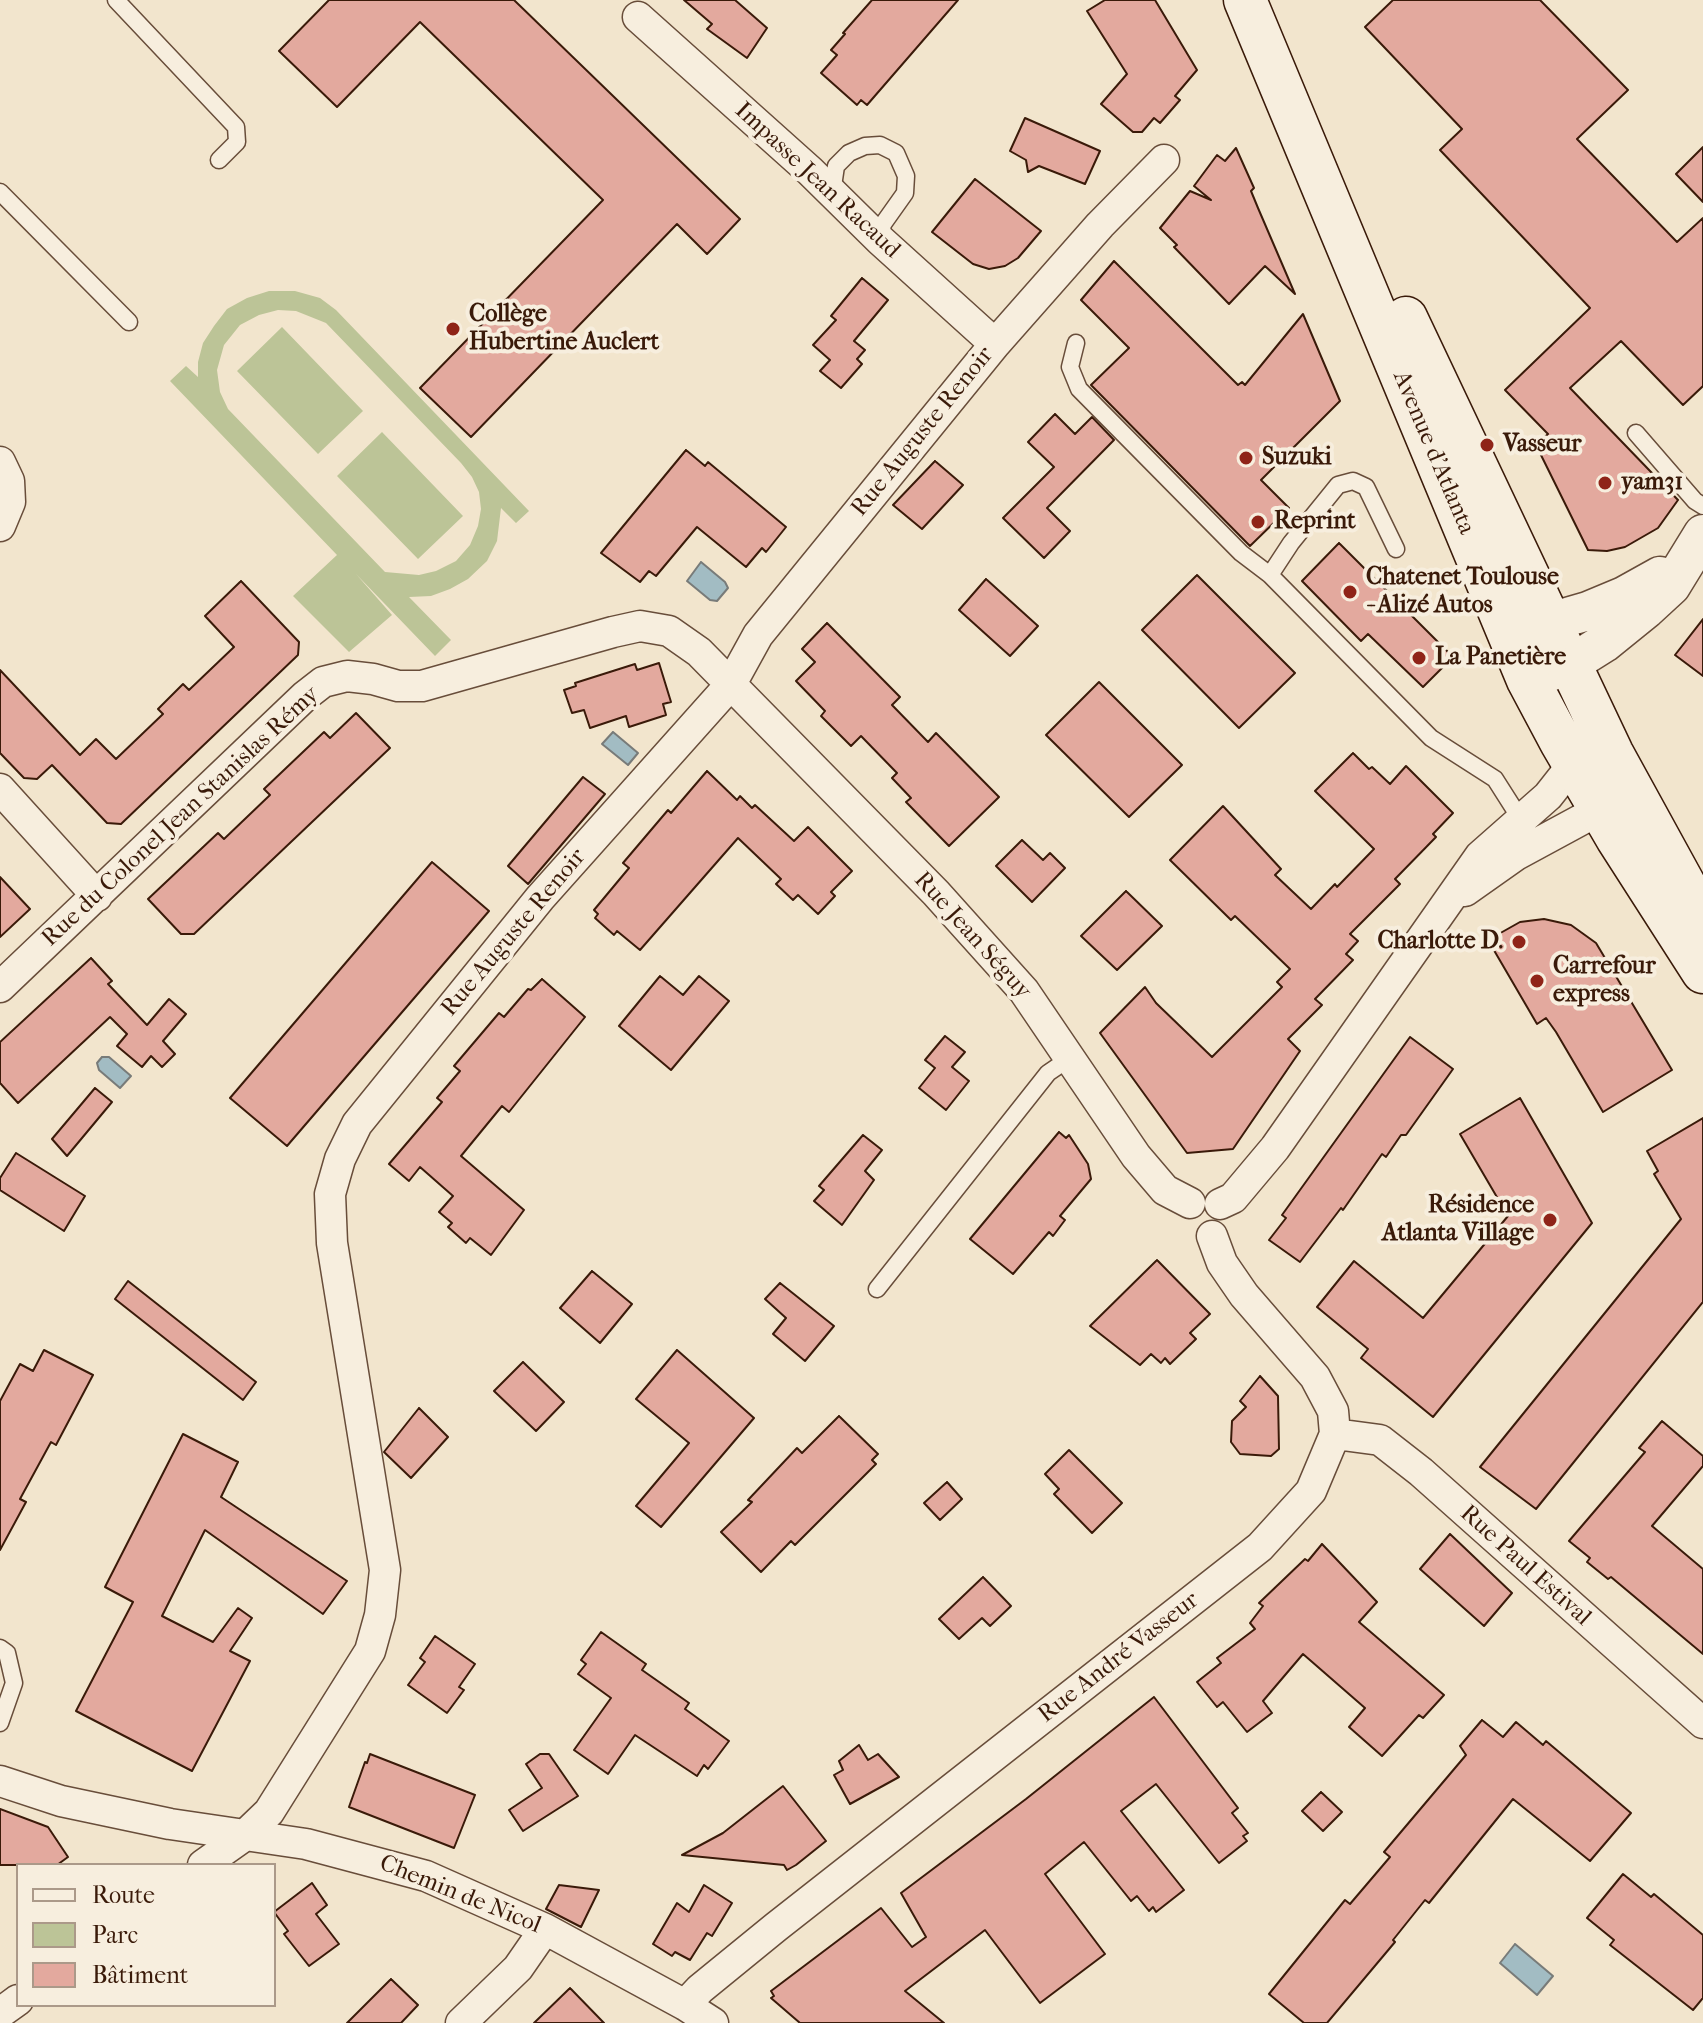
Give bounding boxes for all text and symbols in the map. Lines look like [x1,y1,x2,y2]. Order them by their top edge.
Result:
street label: Impasse Jean Racaud [728,97,906,265]
place label: Collège Hubertine Auclert [469,301,659,357]
marker: Collège Hubertine Auclert [444,320,462,338]
street label: Rue Auguste Renoir [846,341,1000,523]
street label: Avenue d'Atlanta [1386,367,1480,539]
place label: Vasseur [1503,431,1582,459]
marker: Vasseur [1478,436,1496,454]
place label: Suzuki [1262,444,1332,472]
marker: Suzuki [1237,449,1255,467]
place label: yam31 [1621,469,1683,497]
marker: yam31 [1596,474,1614,492]
place label: Reprint [1274,508,1355,536]
marker: Reprint [1249,513,1267,531]
place label: Chatenet Toulouse - Alizé Autos [1366,564,1559,620]
marker: Chatenet Toulouse - Alizé Autos [1341,583,1359,601]
place label: La Panetière [1435,644,1566,672]
marker: La Panetière [1410,649,1428,667]
street label: Rue du Colonel Jean Stanislas Rémy [36,681,326,953]
street label: Rue Auguste Renoir [436,843,592,1023]
street label: Rue Jean Séguy [907,866,1037,1006]
place label: Charlotte D. [1377,928,1503,956]
marker: Charlotte D. [1510,933,1528,951]
place label: Carrefour express [1553,953,1656,1009]
marker: Carrefour express [1528,972,1546,990]
place label: Résidence Atlanta Village [1382,1192,1534,1248]
marker: Résidence Atlanta Village [1541,1211,1559,1229]
street label: Rue Paul Estival [1454,1500,1596,1632]
street label: Rue André Vasseur [1033,1586,1205,1730]
street label: Chemin de Nicol [375,1849,545,1941]
legend [16,1863,276,2007]
text: Route [92,1881,155,1909]
text: Parc [92,1921,138,1949]
text: Bâtiment [92,1961,188,1989]

